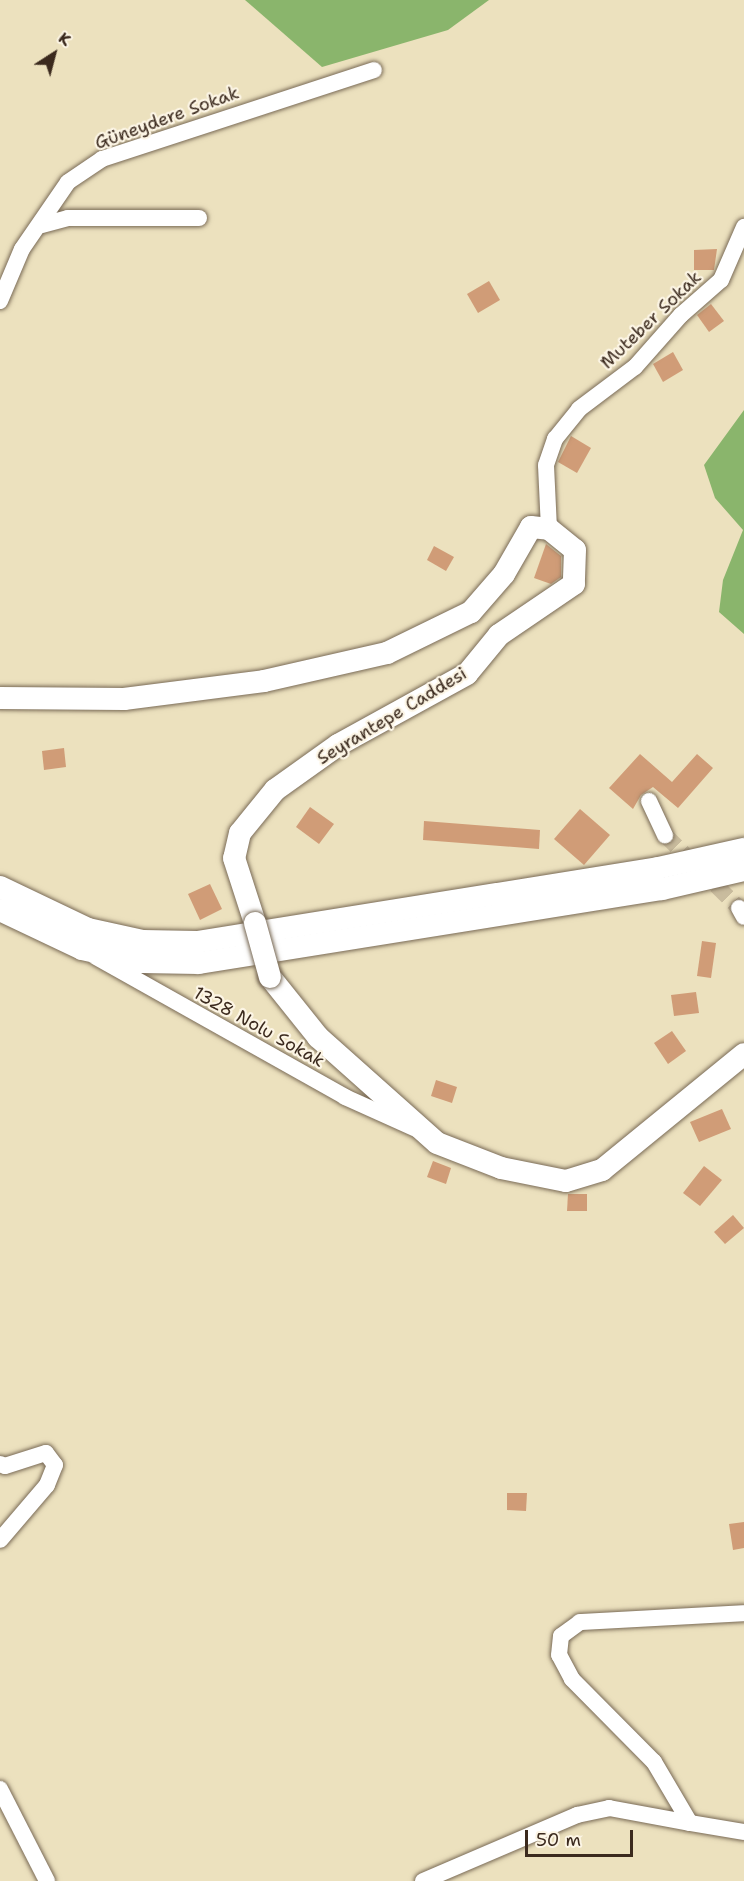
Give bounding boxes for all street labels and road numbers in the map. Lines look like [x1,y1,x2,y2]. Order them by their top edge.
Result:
street label: Güneydere Sokak [92,82,242,154]
street label: Muteber Sokak [596,267,706,373]
street label: Seyrantepe Caddesi [313,663,471,769]
street label: 1328 Nolu Sokak [190,982,328,1072]

